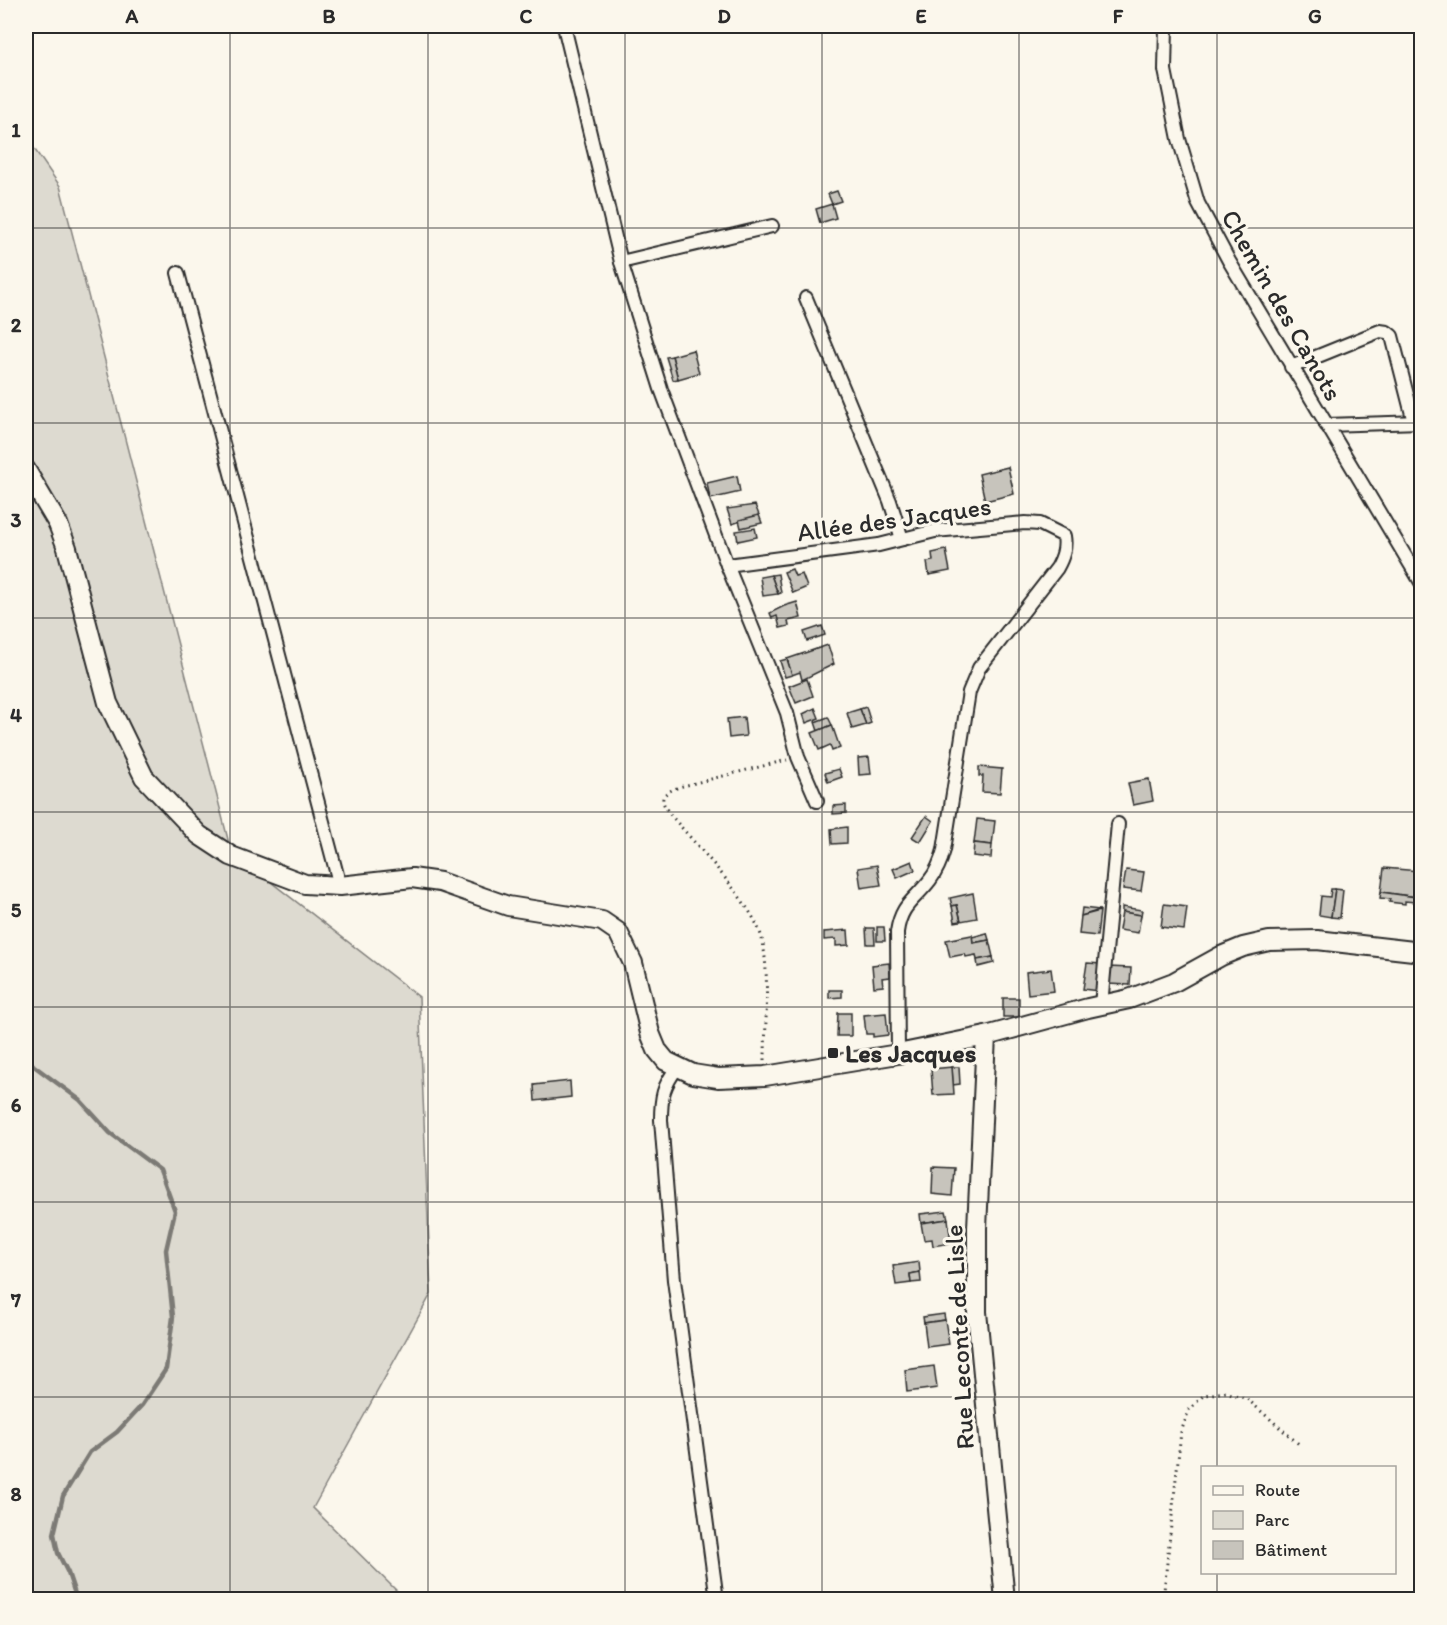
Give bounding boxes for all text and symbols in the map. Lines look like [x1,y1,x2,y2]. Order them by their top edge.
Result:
text: A [125,4,139,28]
text: B [323,4,336,28]
text: C [520,4,533,28]
text: D [717,4,731,28]
text: E [915,4,927,28]
text: F [1113,4,1124,28]
text: G [1308,4,1322,28]
text: 1 [11,118,21,142]
street label: Chemin des Canots [1214,204,1350,406]
text: 2 [11,313,22,337]
street label: Allée des Jacques [795,490,993,548]
text: 3 [11,508,22,532]
text: 4 [10,703,22,727]
text: 5 [11,898,22,922]
place label: Les Jacques [845,1037,976,1069]
marker: Les Jacques [826,1046,840,1060]
text: 6 [11,1093,22,1117]
street label: Rue Leconte de Lisle [937,1224,981,1450]
text: 7 [10,1288,21,1312]
legend [1201,1466,1396,1574]
text: Route [1255,1479,1300,1501]
text: 8 [11,1482,22,1506]
text: Parc [1255,1509,1289,1531]
text: Bâtiment [1255,1539,1328,1561]

